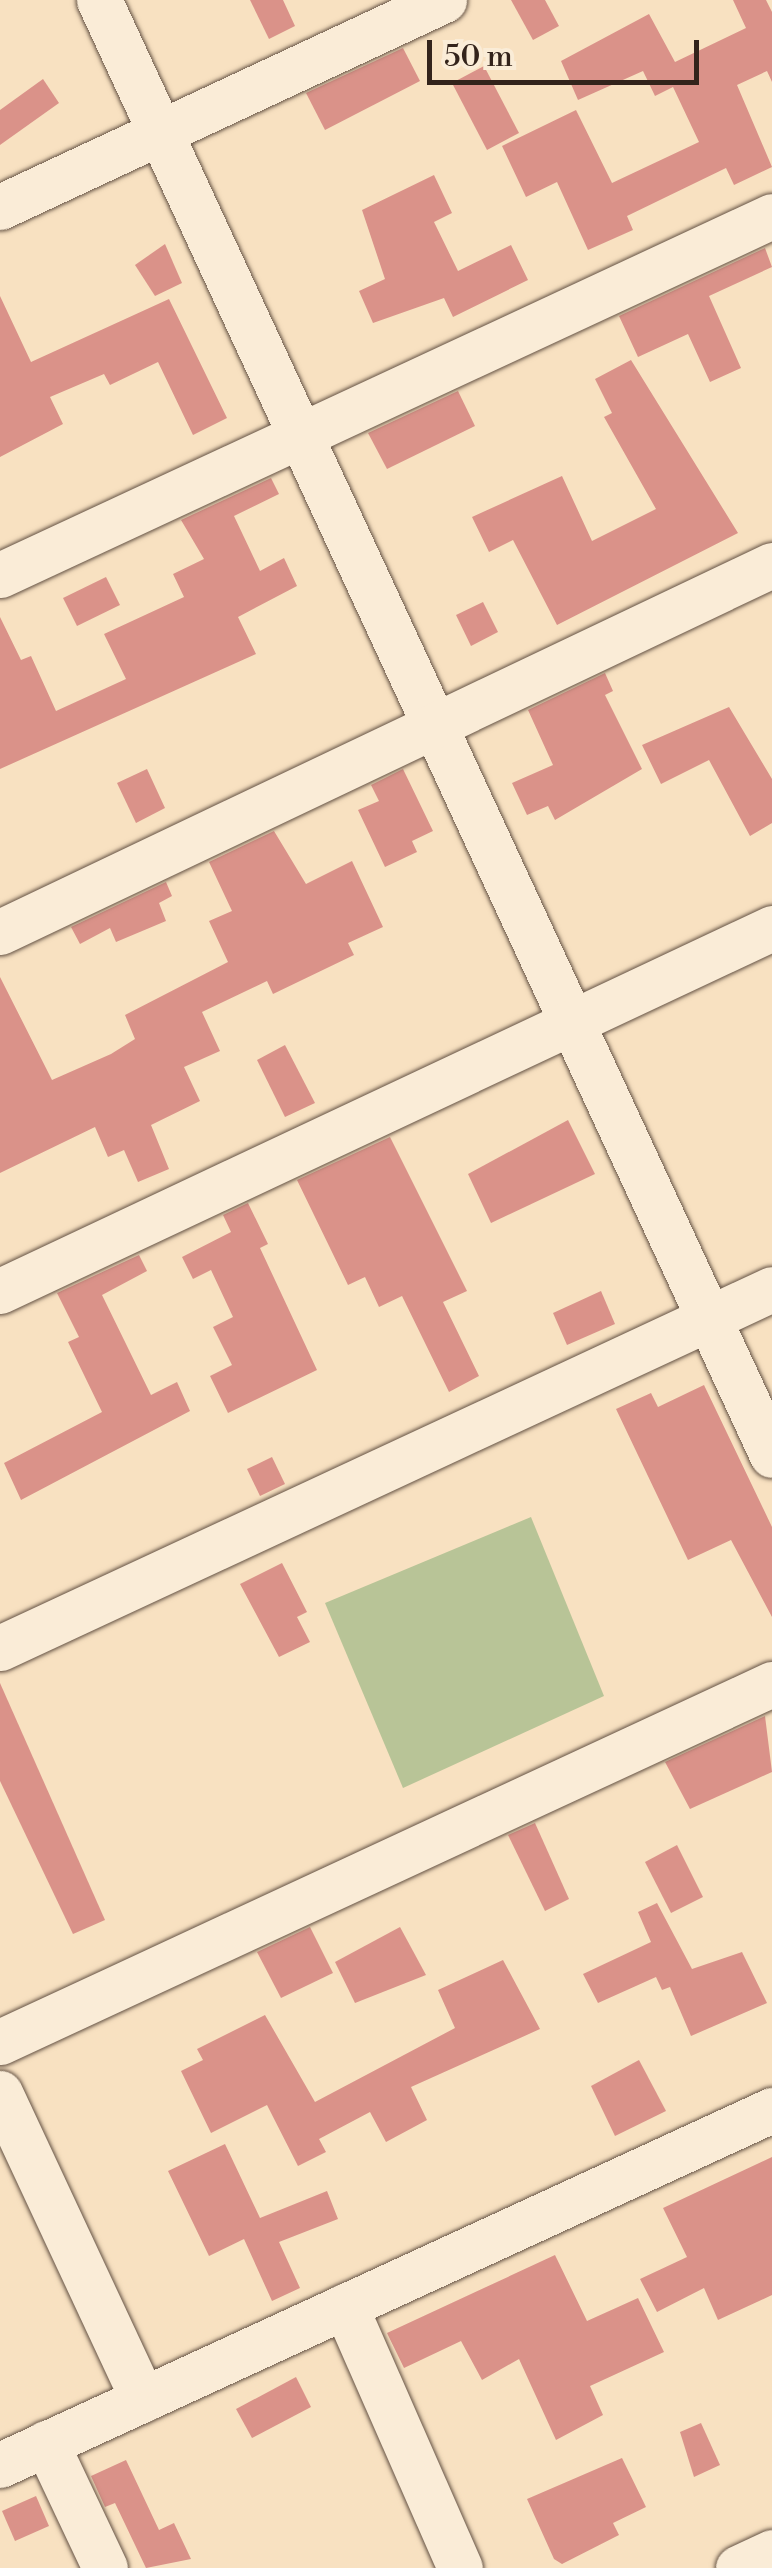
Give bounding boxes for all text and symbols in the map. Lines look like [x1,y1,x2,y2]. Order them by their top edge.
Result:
scale bar [432,20,704,82]
text: 50 m [444,38,513,76]

